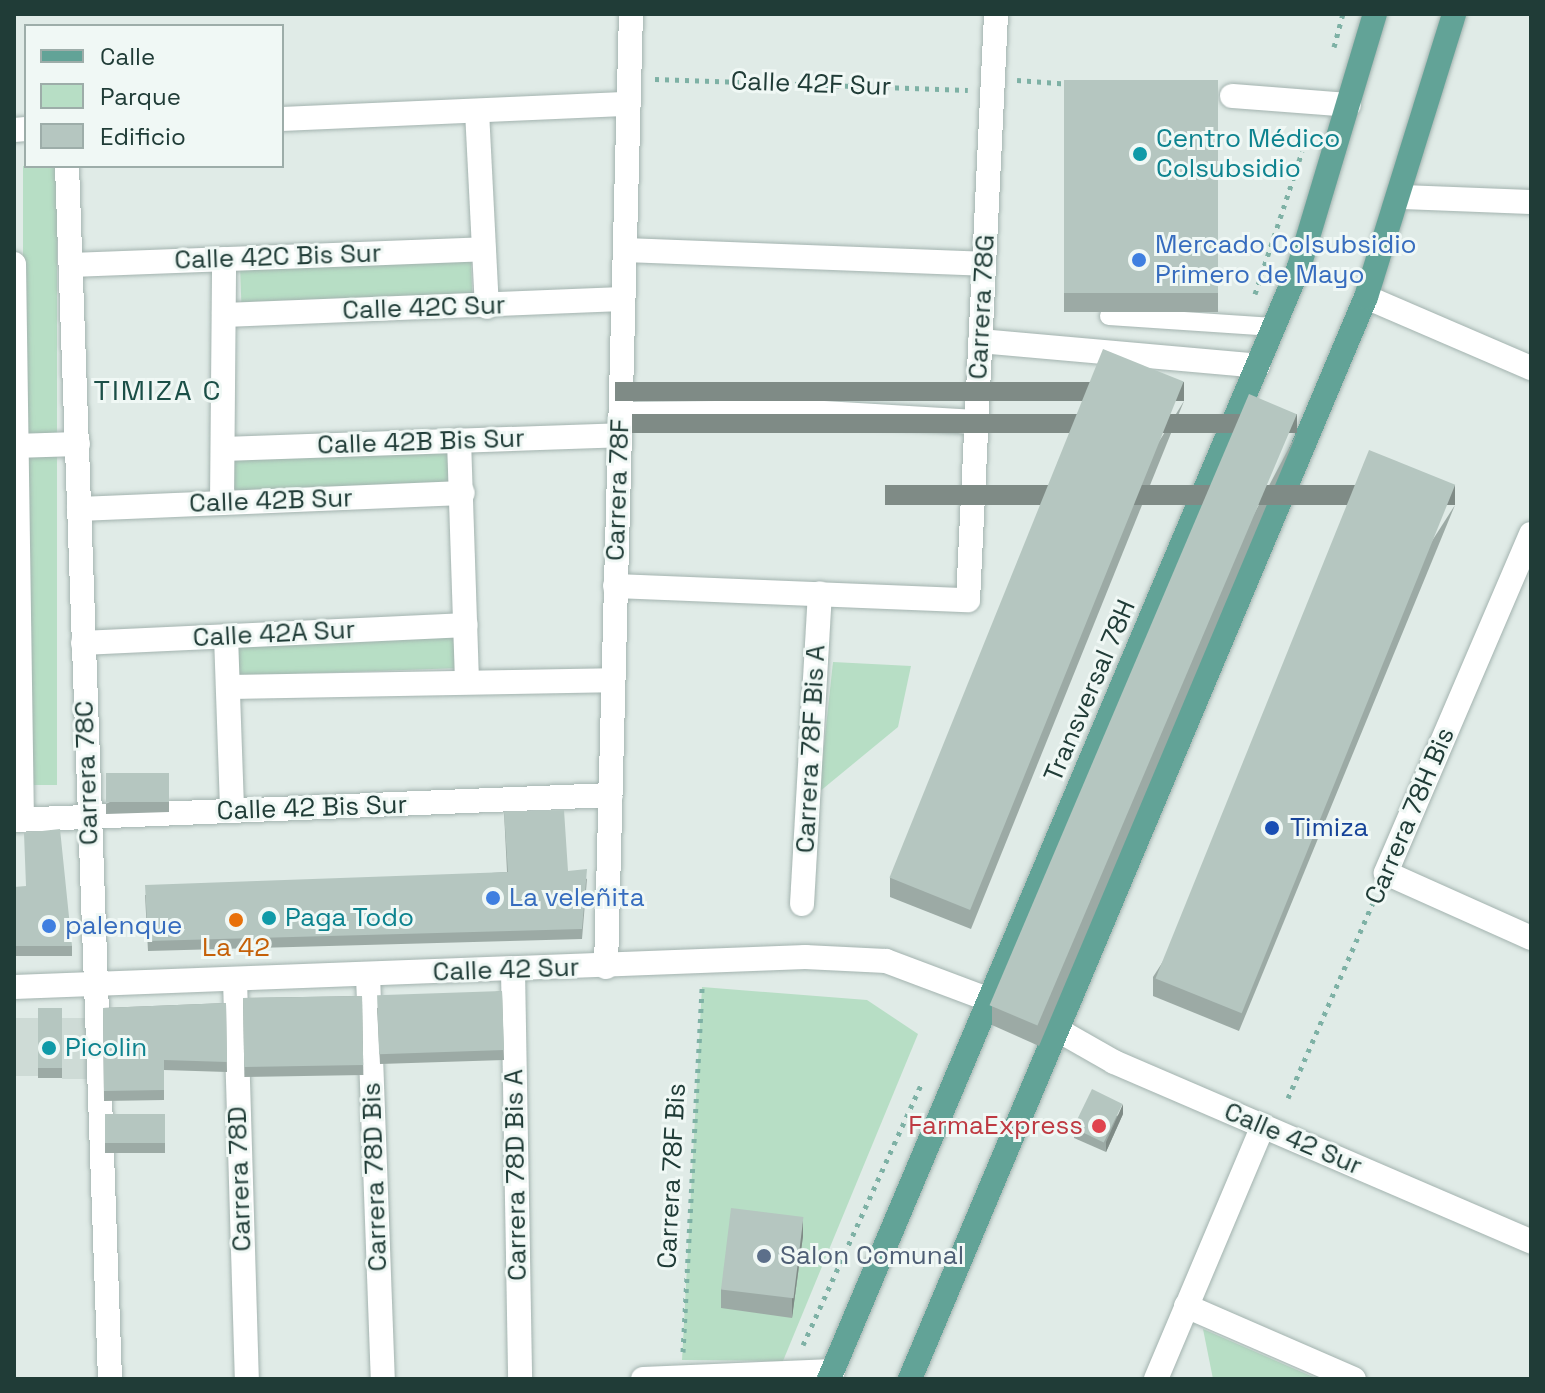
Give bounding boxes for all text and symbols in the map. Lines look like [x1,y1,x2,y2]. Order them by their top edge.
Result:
legend [24,24,284,168]
text: Calle [100,41,155,72]
street label: Calle 42F Sur [730,66,892,102]
text: Parque [100,81,181,112]
text: Edificio [100,121,186,152]
place label: Centro Médico Colsubsidio [1156,123,1340,184]
marker: Centro Médico Colsubsidio [1131,145,1149,163]
place label: Mercado Colsubsidio Primero de Mayo [1155,229,1417,290]
street label: Carrera 78G [963,234,1001,380]
street label: Calle 42C Bis Sur [174,238,382,276]
marker: Mercado Colsubsidio Primero de Mayo [1130,251,1148,269]
street label: Calle 42C Sur [342,290,506,326]
district label: TIMIZA C [93,373,223,407]
street label: Carrera 78F [600,419,636,561]
street label: Calle 42B Bis Sur [317,423,525,461]
street label: Calle 42B Sur [189,483,353,519]
street label: Transversal 78H [1038,595,1142,787]
street label: Calle 42A Sur [192,614,356,654]
street label: Carrera 78F Bis A [790,644,832,854]
street label: Carrera 78C [69,700,105,846]
street label: Carrera 78H Bis [1359,723,1461,909]
street label: Calle 42 Bis Sur [216,789,408,827]
place label: Timiza [1290,812,1369,844]
marker: Timiza [1261,817,1283,839]
place label: La veleñita [509,882,645,914]
marker: La veleñita [484,889,502,907]
place label: Paga Todo [285,902,415,934]
marker: Paga Todo [260,909,278,927]
place label: palenque [65,910,182,942]
marker: La 42 [227,911,245,929]
marker: palenque [40,917,58,935]
place label: La 42 [202,932,270,964]
street label: Calle 42 Sur [432,952,580,988]
place label: Picolin [65,1032,147,1064]
marker: Picolin [40,1039,58,1057]
street label: Carrera 78D Bis A [499,1069,533,1281]
street label: Carrera 78D Bis [356,1082,394,1272]
street label: Carrera 78F Bis [652,1082,692,1270]
street label: Calle 42 Sur [1219,1096,1367,1182]
street label: Carrera 78D [222,1106,258,1252]
place label: FarmaExpress [908,1110,1083,1142]
marker: FarmaExpress [1090,1117,1108,1135]
place label: Salon Comunal [780,1240,964,1272]
marker: Salon Comunal [755,1247,773,1265]

